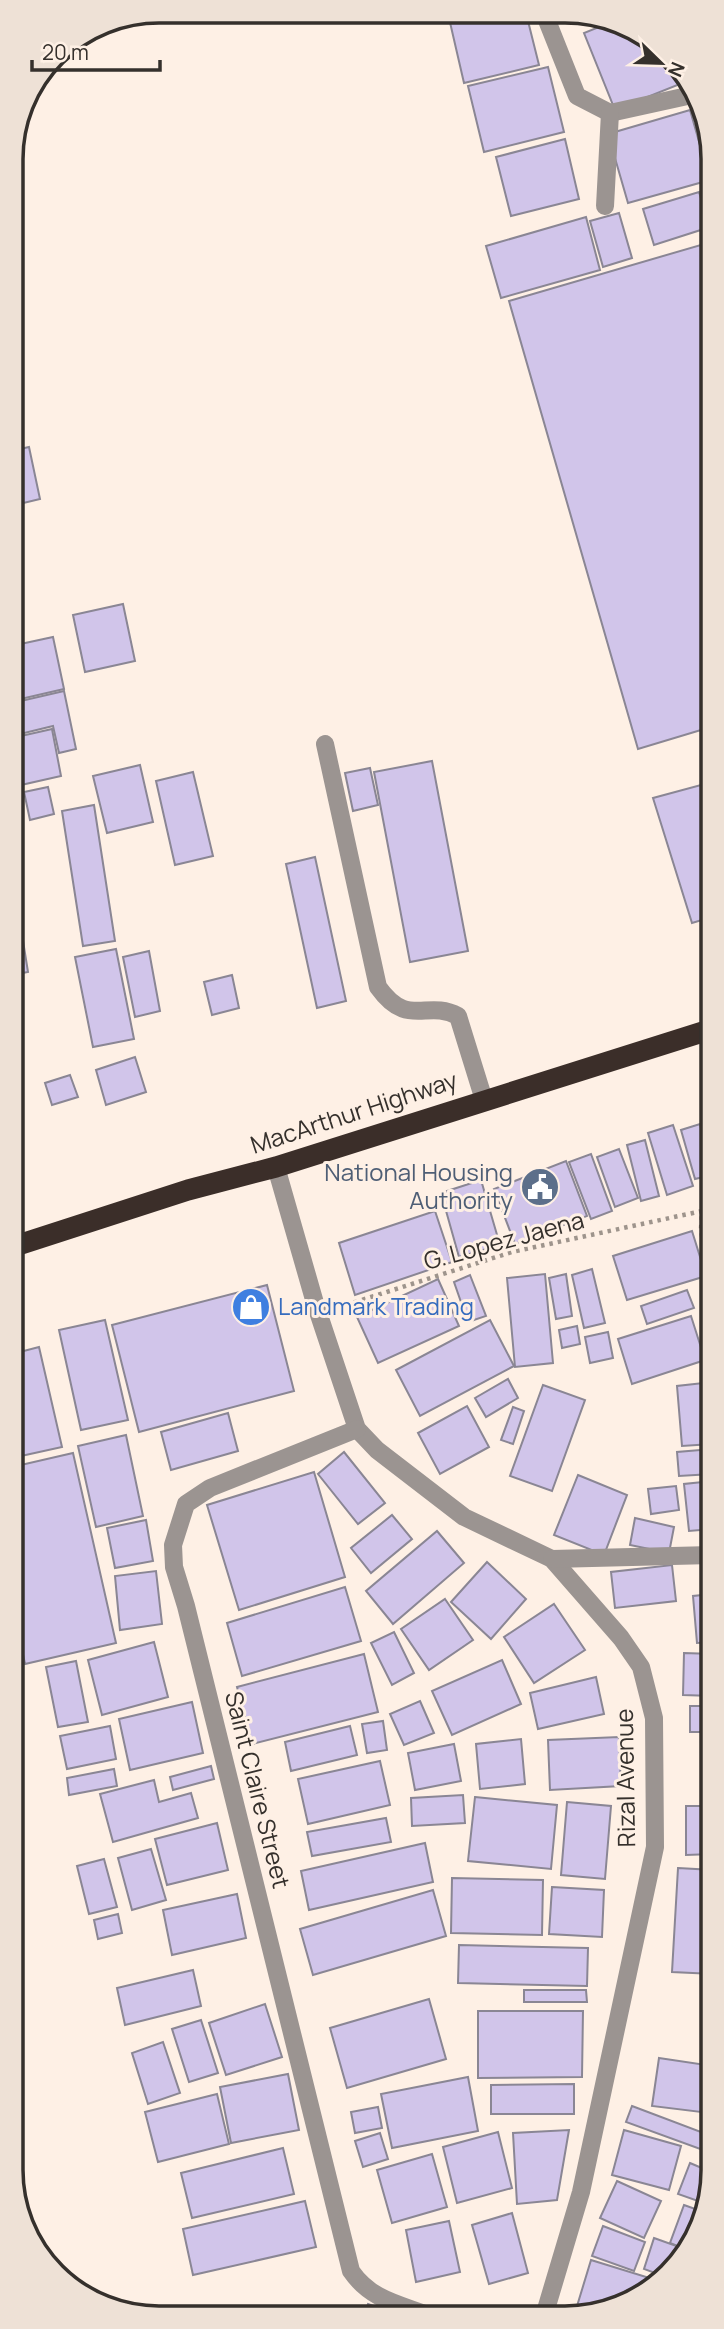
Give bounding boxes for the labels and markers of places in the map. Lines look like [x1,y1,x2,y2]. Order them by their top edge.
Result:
place label: National Housing Authority [324,1155,513,1216]
public building icon: National Housing Authority [519,1166,561,1208]
shop icon: Landmark Trading [230,1286,272,1328]
place label: Landmark Trading [278,1289,474,1322]

